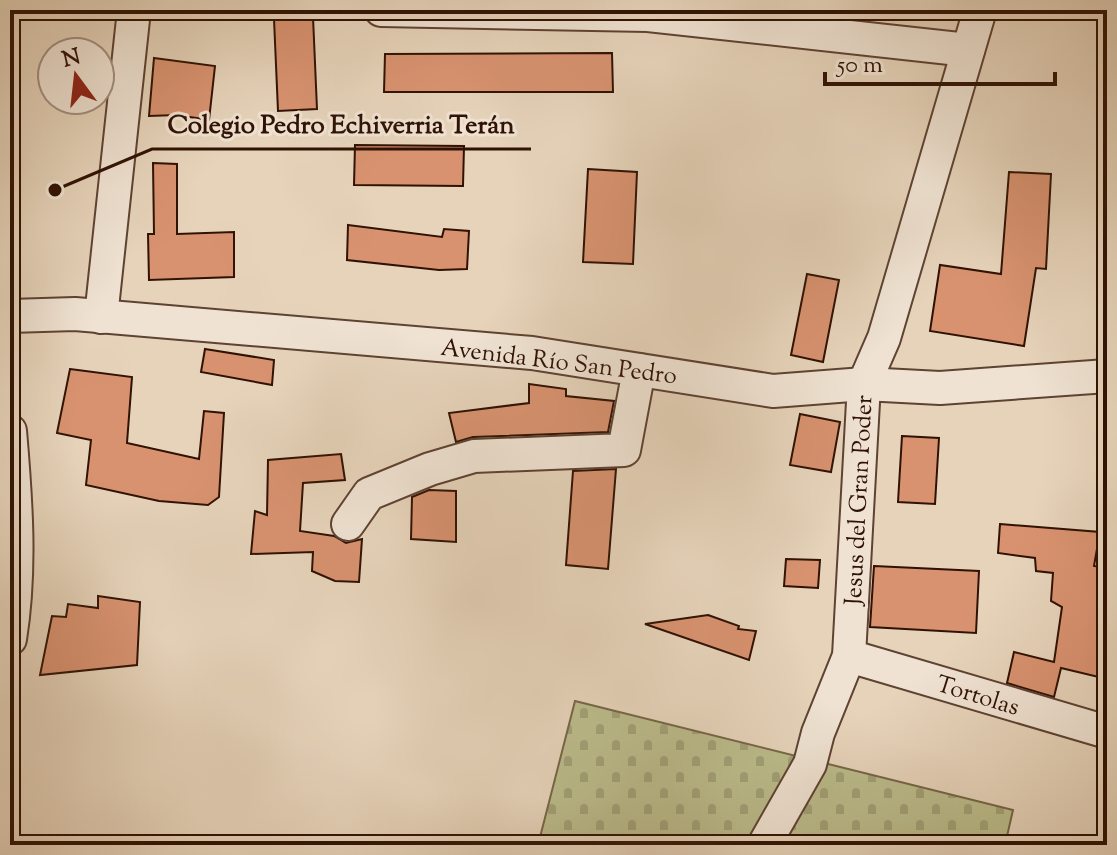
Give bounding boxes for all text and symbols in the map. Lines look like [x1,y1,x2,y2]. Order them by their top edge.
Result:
north arrow [36,36,116,116]
scale bar [825,36,1055,86]
text: N [59,42,85,77]
text: 50 m [835,49,883,83]
callout: Colegio Pedro Echiverria Terán [152,99,531,149]
text: Colegio Pedro Echiverria Terán [167,108,515,145]
street label: Avenida Río San Pedro [439,332,679,394]
street label: Jesus del Gran Poder [837,394,882,608]
street label: Tortolas [932,668,1023,726]

